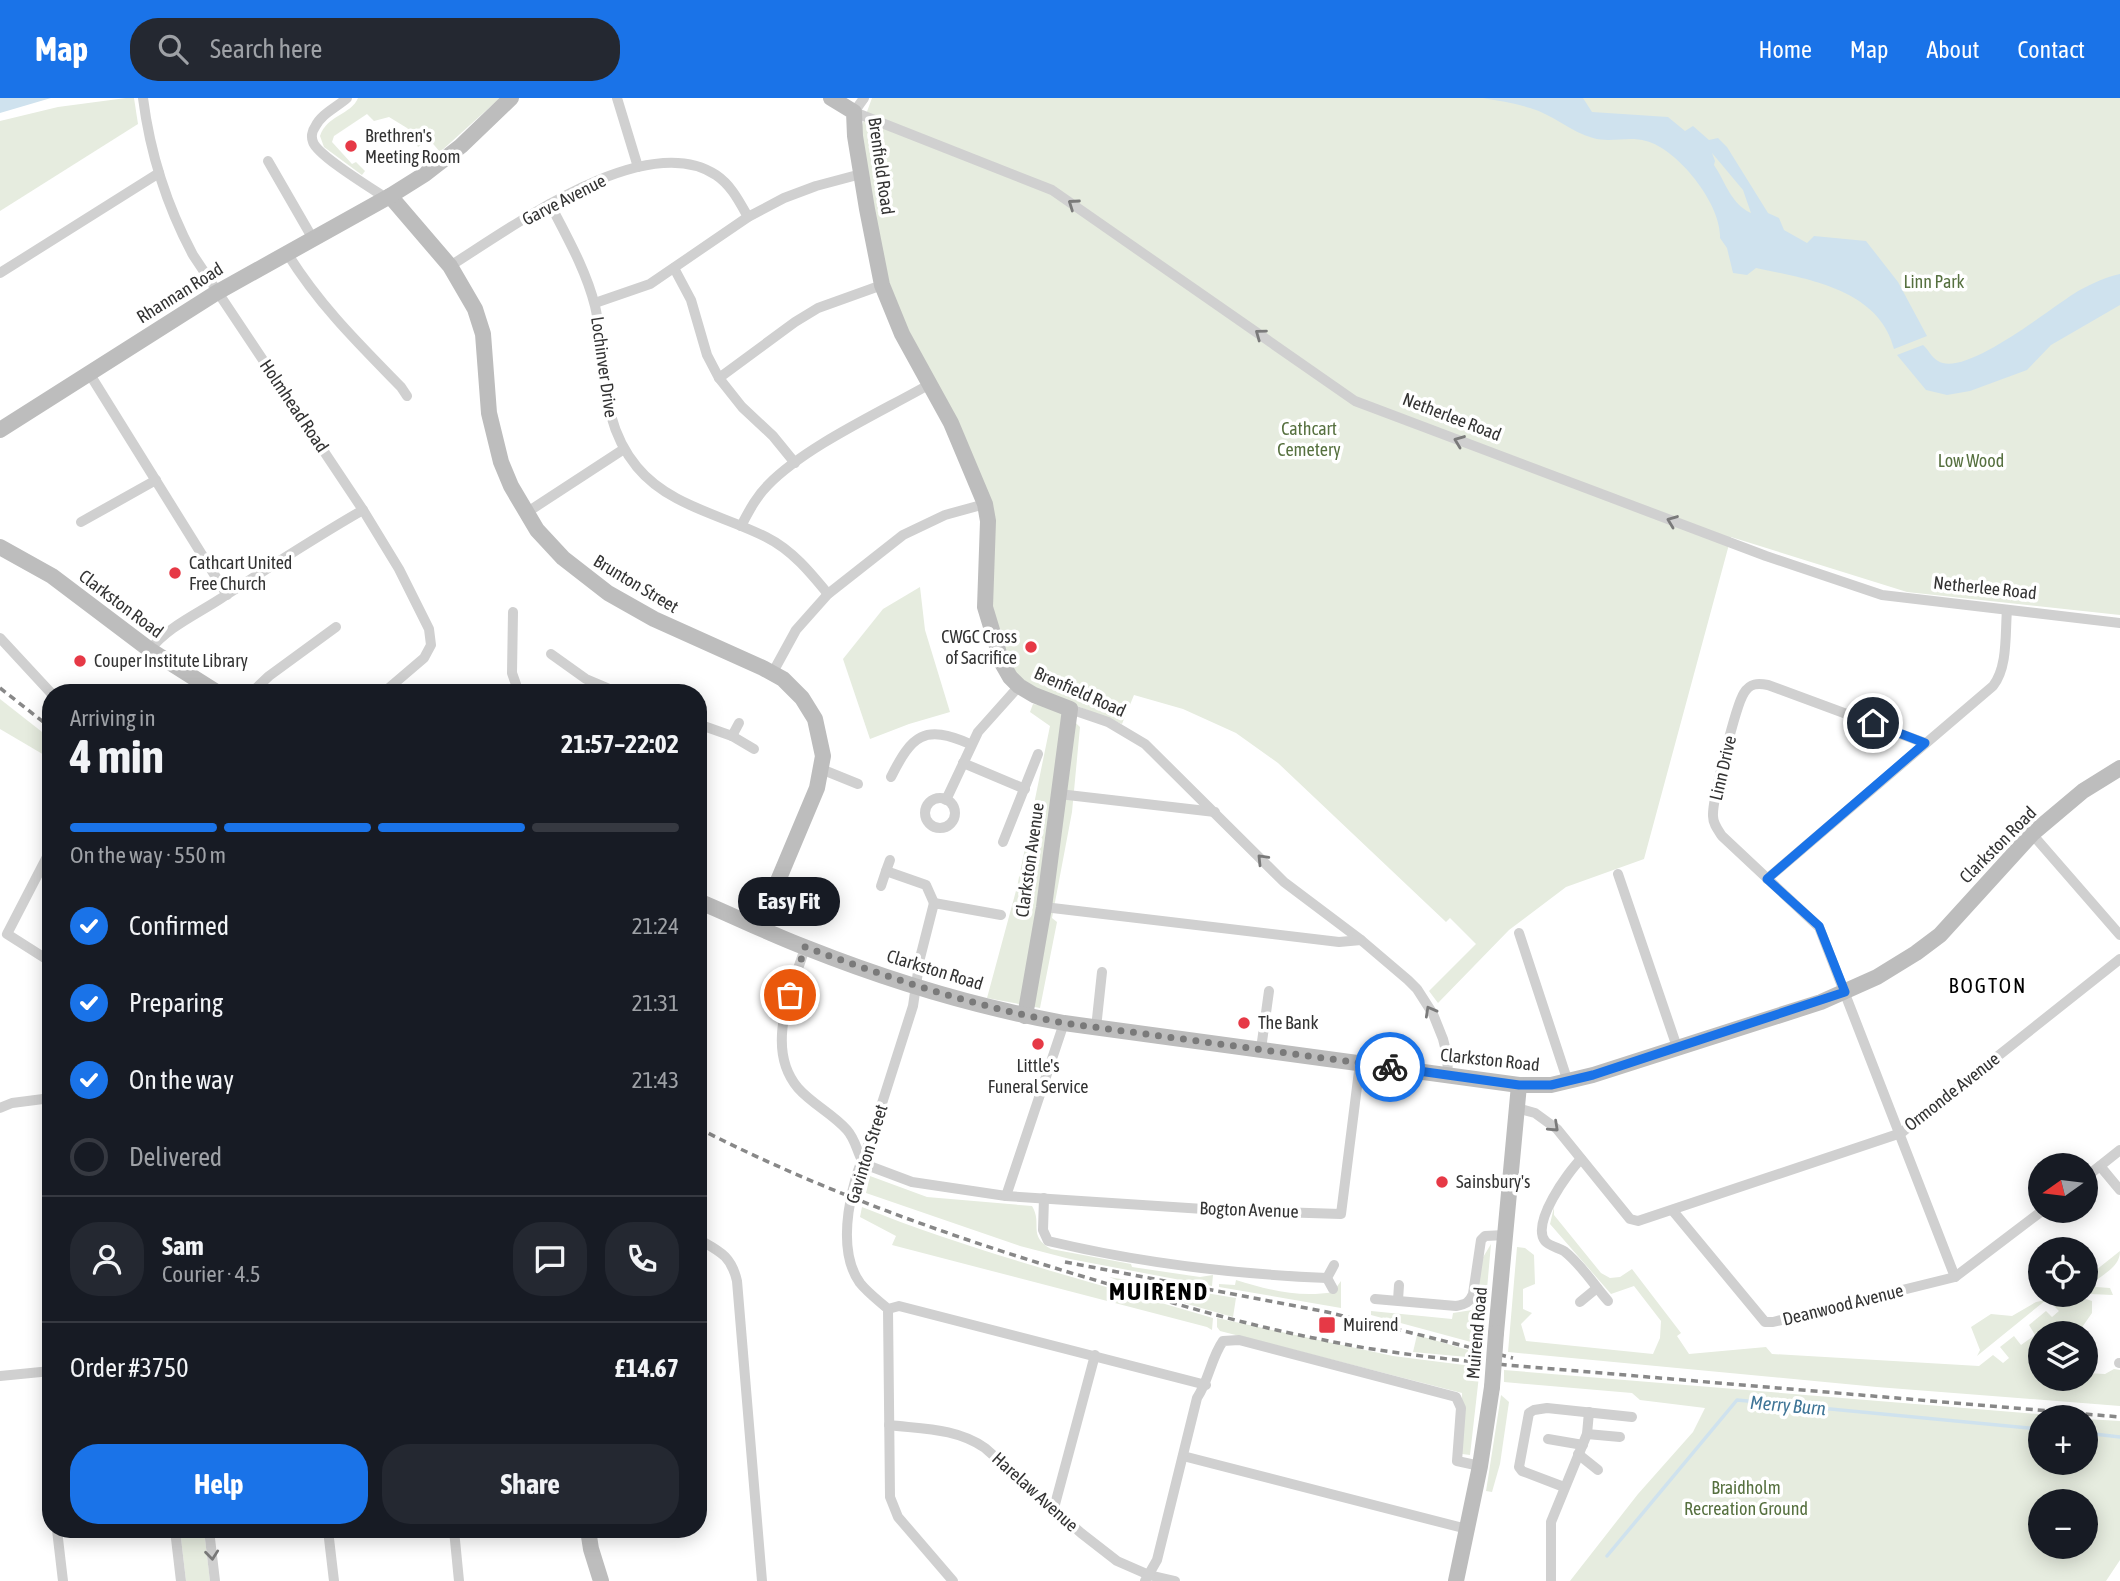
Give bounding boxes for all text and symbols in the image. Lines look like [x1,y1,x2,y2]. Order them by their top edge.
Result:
search box [130,18,620,81]
text: Map [35,30,88,68]
icon: search [154,30,192,68]
text: Search here [210,34,322,64]
text: Home [1758,36,1812,63]
text: Map [1850,36,1888,63]
text: About [1926,36,1979,63]
text: Contact [2017,36,2085,63]
street label: Brenfield Road [864,116,899,216]
place label: Brethren's Meeting Room [365,125,460,167]
marker: Brethren's Meeting Room [343,138,359,154]
street label: Garve Avenue [519,170,609,230]
one-way arrow [1068,200,1081,212]
street label: Rhannan Road [133,258,227,327]
park label: Linn Park [1903,271,1965,292]
street label: Lochinver Drive [587,315,622,419]
one-way arrow [1256,330,1268,342]
street label: Holmhead Road [256,355,333,456]
street label: Netherlee Road [1400,388,1504,445]
park label: Cathcart Cemetery [1277,418,1341,460]
one-way arrow [1454,435,1466,449]
park label: Low Wood [1938,450,2004,471]
one-way arrow [1667,515,1679,529]
street label: Brunton Street [590,550,683,617]
place label: Cathcart United Free Church [189,552,292,594]
street label: Clarkston Road [75,565,167,642]
marker: Cathcart United Free Church [167,565,183,581]
street label: Netherlee Road [1932,572,2038,603]
place label: CWGC Cross of Sacrifice [941,626,1017,668]
marker: CWGC Cross of Sacrifice [1023,639,1039,655]
place label: Couper Institute Library [94,650,248,671]
marker: Couper Institute Library [72,653,88,669]
street label: Brenfield Road [1031,662,1129,721]
pin [1843,693,1903,753]
icon: home [1854,704,1892,742]
text: Arriving in [70,705,156,731]
text: 21:57–22:02 [561,729,679,759]
text: 4 min [70,730,164,783]
street label: Linn Drive [1705,733,1740,802]
street label: Clarkston Avenue [1011,801,1048,918]
street label: Clarkston Road [1955,802,2040,887]
text: On the way · 550 m [70,842,226,868]
one-way arrow [1257,855,1270,868]
callout: Easy Fit [739,876,841,925]
text: Easy Fit [758,888,820,914]
icon: check [70,907,108,945]
text: Confirmed [129,911,229,941]
text: 21:24 [632,913,679,939]
street label: Clarkston Road [884,945,986,994]
pin [760,965,820,1025]
district label: BOGTON [1949,973,2027,997]
icon: bag [771,976,809,1014]
icon: check [70,984,108,1022]
text: Preparing [129,988,223,1018]
text: 21:31 [632,990,679,1016]
one-way arrow [1425,1005,1438,1018]
place label: The Bank [1258,1012,1319,1033]
marker: The Bank [1236,1015,1252,1031]
courier [1355,1032,1425,1102]
marker: Little's Funeral Service [1030,1036,1046,1052]
street label: Clarkston Road [1439,1044,1541,1075]
icon: bike [1371,1048,1409,1086]
street label: Ormonde Avenue [1900,1048,2003,1135]
place label: Little's Funeral Service [988,1055,1088,1097]
icon: check [70,1061,108,1099]
text: On the way [129,1065,234,1095]
text: 21:43 [632,1067,679,1093]
street label: Gavinton Street [842,1102,892,1206]
one-way arrow [1546,1119,1559,1131]
text: Delivered [129,1142,222,1172]
north arrow [2028,1153,2098,1223]
map controls [2028,1153,2098,1559]
place label: Sainsbury's [1456,1171,1530,1192]
marker: Sainsbury's [1434,1174,1450,1190]
street label: Bogton Avenue [1199,1197,1299,1222]
button: person [70,1222,144,1296]
button: chat [513,1222,587,1296]
button: phone [605,1222,679,1296]
text: Sam [162,1231,204,1261]
button: locate [2028,1237,2098,1307]
text: Courier · 4.5 [162,1261,261,1287]
district label: MUIREND [1109,1278,1209,1305]
street label: Deanwood Avenue [1780,1279,1905,1330]
street label: Muirend Road [1462,1286,1491,1380]
place label: Muirend [1343,1314,1399,1335]
marker: Muirend [1317,1315,1337,1335]
button: layers [2028,1321,2098,1391]
text: Order #3750 [70,1353,189,1383]
text: £14.67 [615,1353,679,1383]
water label: Merry Burn [1749,1391,1827,1419]
button: + [2028,1405,2098,1475]
button: Help [70,1444,368,1524]
button: Share [382,1444,679,1524]
street label: Harelaw Avenue [988,1448,1083,1536]
park label: Braidholm Recreation Ground [1684,1477,1808,1519]
button: − [2028,1489,2098,1559]
one-way arrow [204,1550,219,1561]

